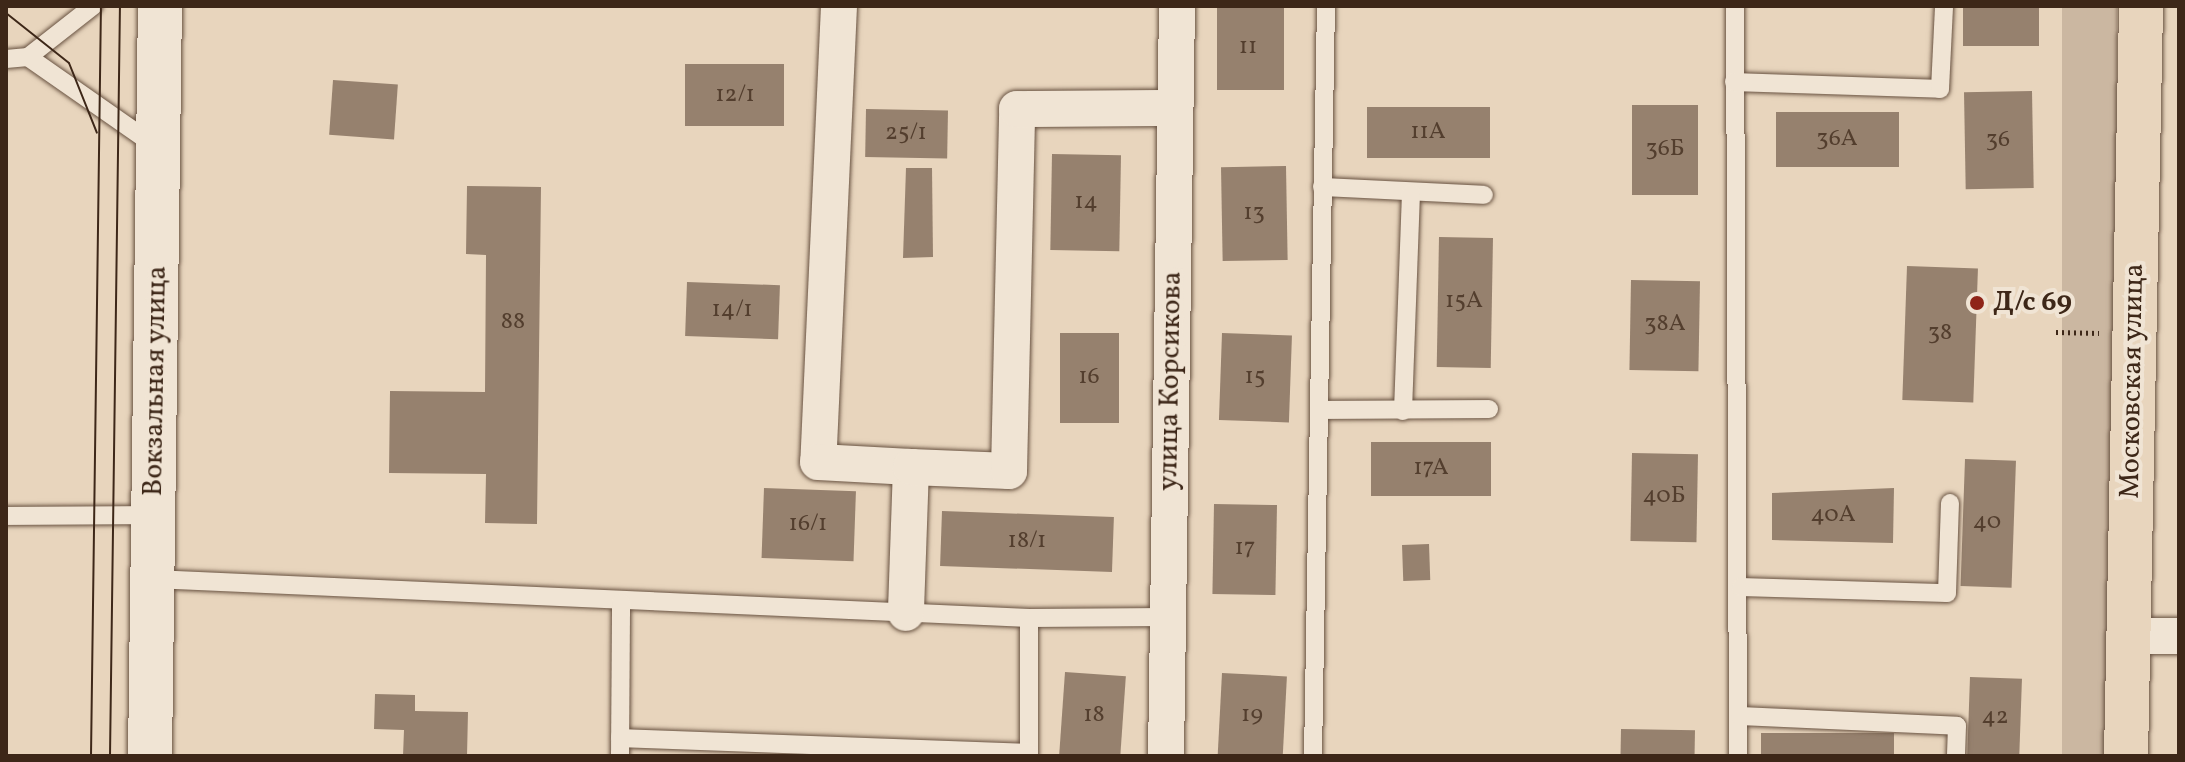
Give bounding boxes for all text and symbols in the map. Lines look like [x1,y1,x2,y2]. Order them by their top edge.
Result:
house number: 11 [1239,34,1257,62]
house number: 12/1 [715,82,755,110]
house number: 11А [1410,119,1446,147]
house number: 25/1 [885,120,927,148]
house number: 36А [1816,126,1858,154]
house number: 36 [1986,127,2010,155]
house number: 36Б [1645,136,1685,164]
house number: 14 [1074,189,1098,217]
house number: 13 [1243,200,1265,228]
street label: Московская улица [2114,263,2152,499]
street label: Вокзальная улица [137,265,175,497]
street label: улица Корсикова [1152,271,1190,491]
place label: Д/с 69 [1993,286,2072,320]
house number: 15А [1445,288,1483,316]
marker: Д/с 69 [1968,294,1986,312]
house number: 14/1 [712,297,752,325]
house number: 88 [501,309,525,337]
house number: 38А [1644,311,1686,339]
house number: 38 [1928,320,1952,348]
house number: 16 [1078,364,1100,392]
house number: 15 [1245,364,1265,392]
house number: 17А [1413,455,1449,483]
house number: 40Б [1642,483,1686,511]
house number: 40А [1810,502,1856,530]
house number: 40 [1973,509,2001,537]
house number: 16/1 [789,511,827,539]
house number: 18/1 [1008,528,1046,556]
house number: 17 [1235,535,1255,563]
house number: 18 [1083,702,1105,730]
house number: 19 [1241,702,1263,730]
house number: 42 [1981,704,2009,732]

